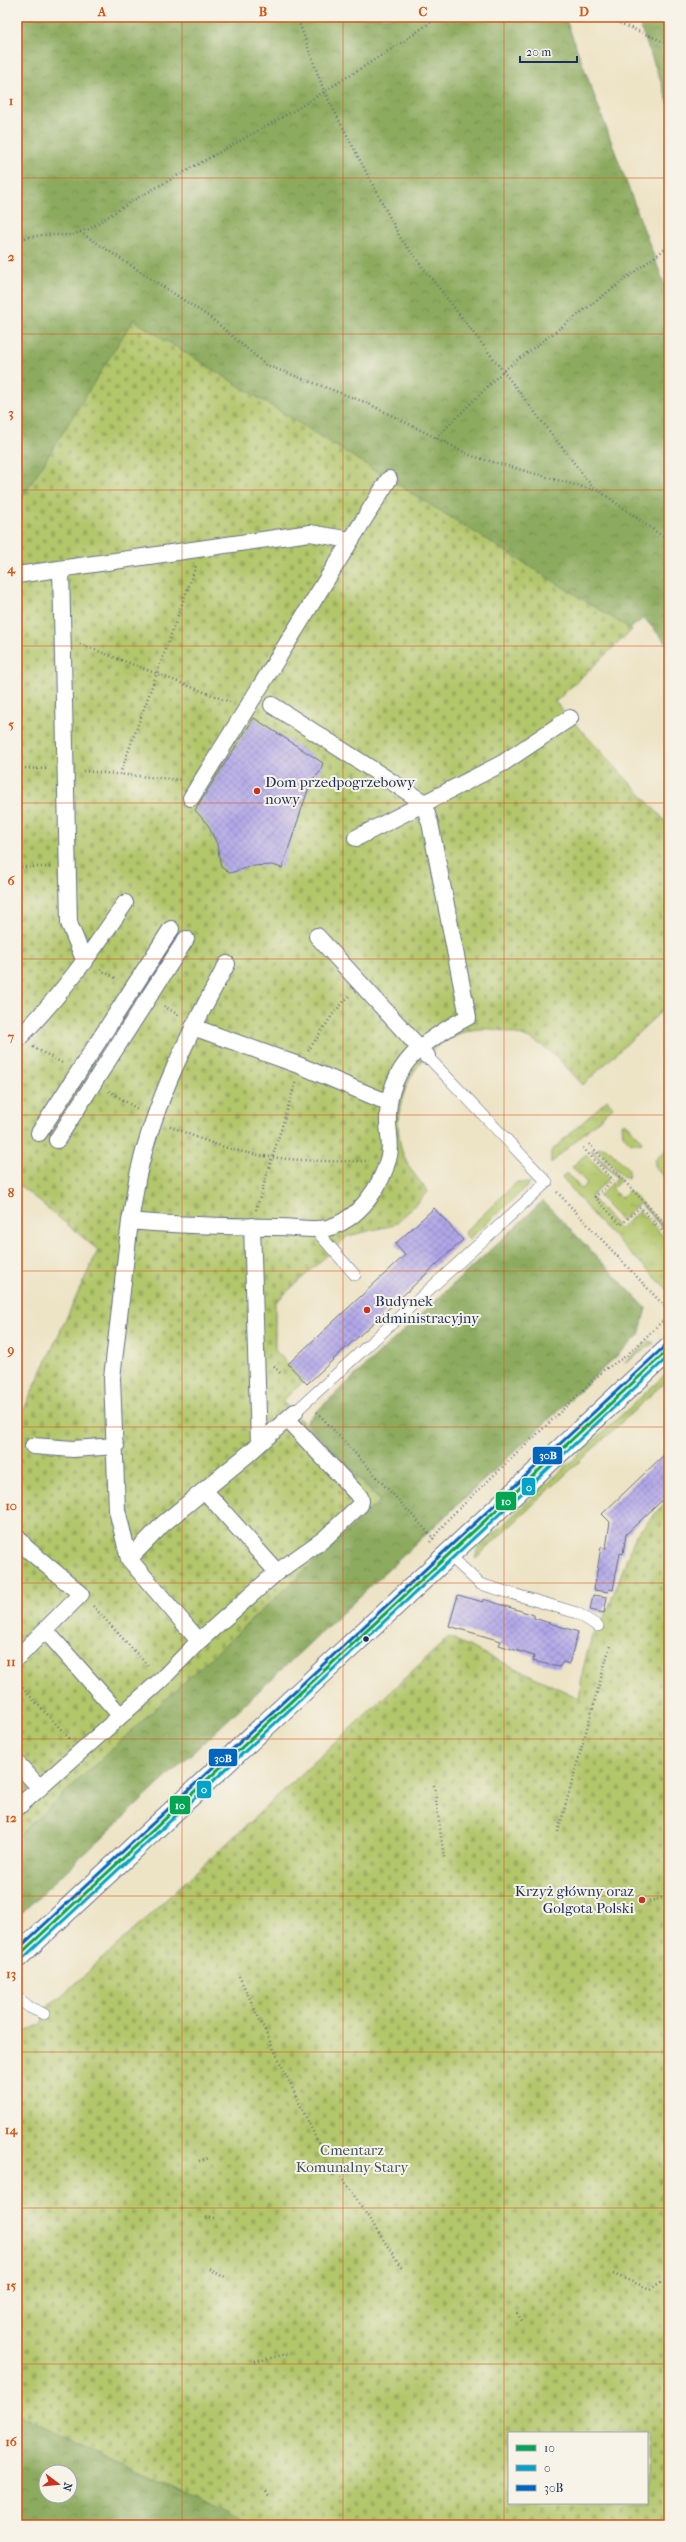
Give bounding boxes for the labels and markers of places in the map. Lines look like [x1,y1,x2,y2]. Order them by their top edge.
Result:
place label: Dom przedpogrzebowy nowy [265,773,416,808]
marker: Dom przedpogrzebowy nowy [252,786,262,796]
place label: Budynek administracyjny [375,1292,480,1327]
marker: Budynek administracyjny [362,1305,372,1315]
unlabelled marker [361,1634,371,1644]
place label: Krzyż główny oraz Golgota Polski [515,1882,635,1917]
marker: Krzyż główny oraz Golgota Polski [637,1895,647,1905]

